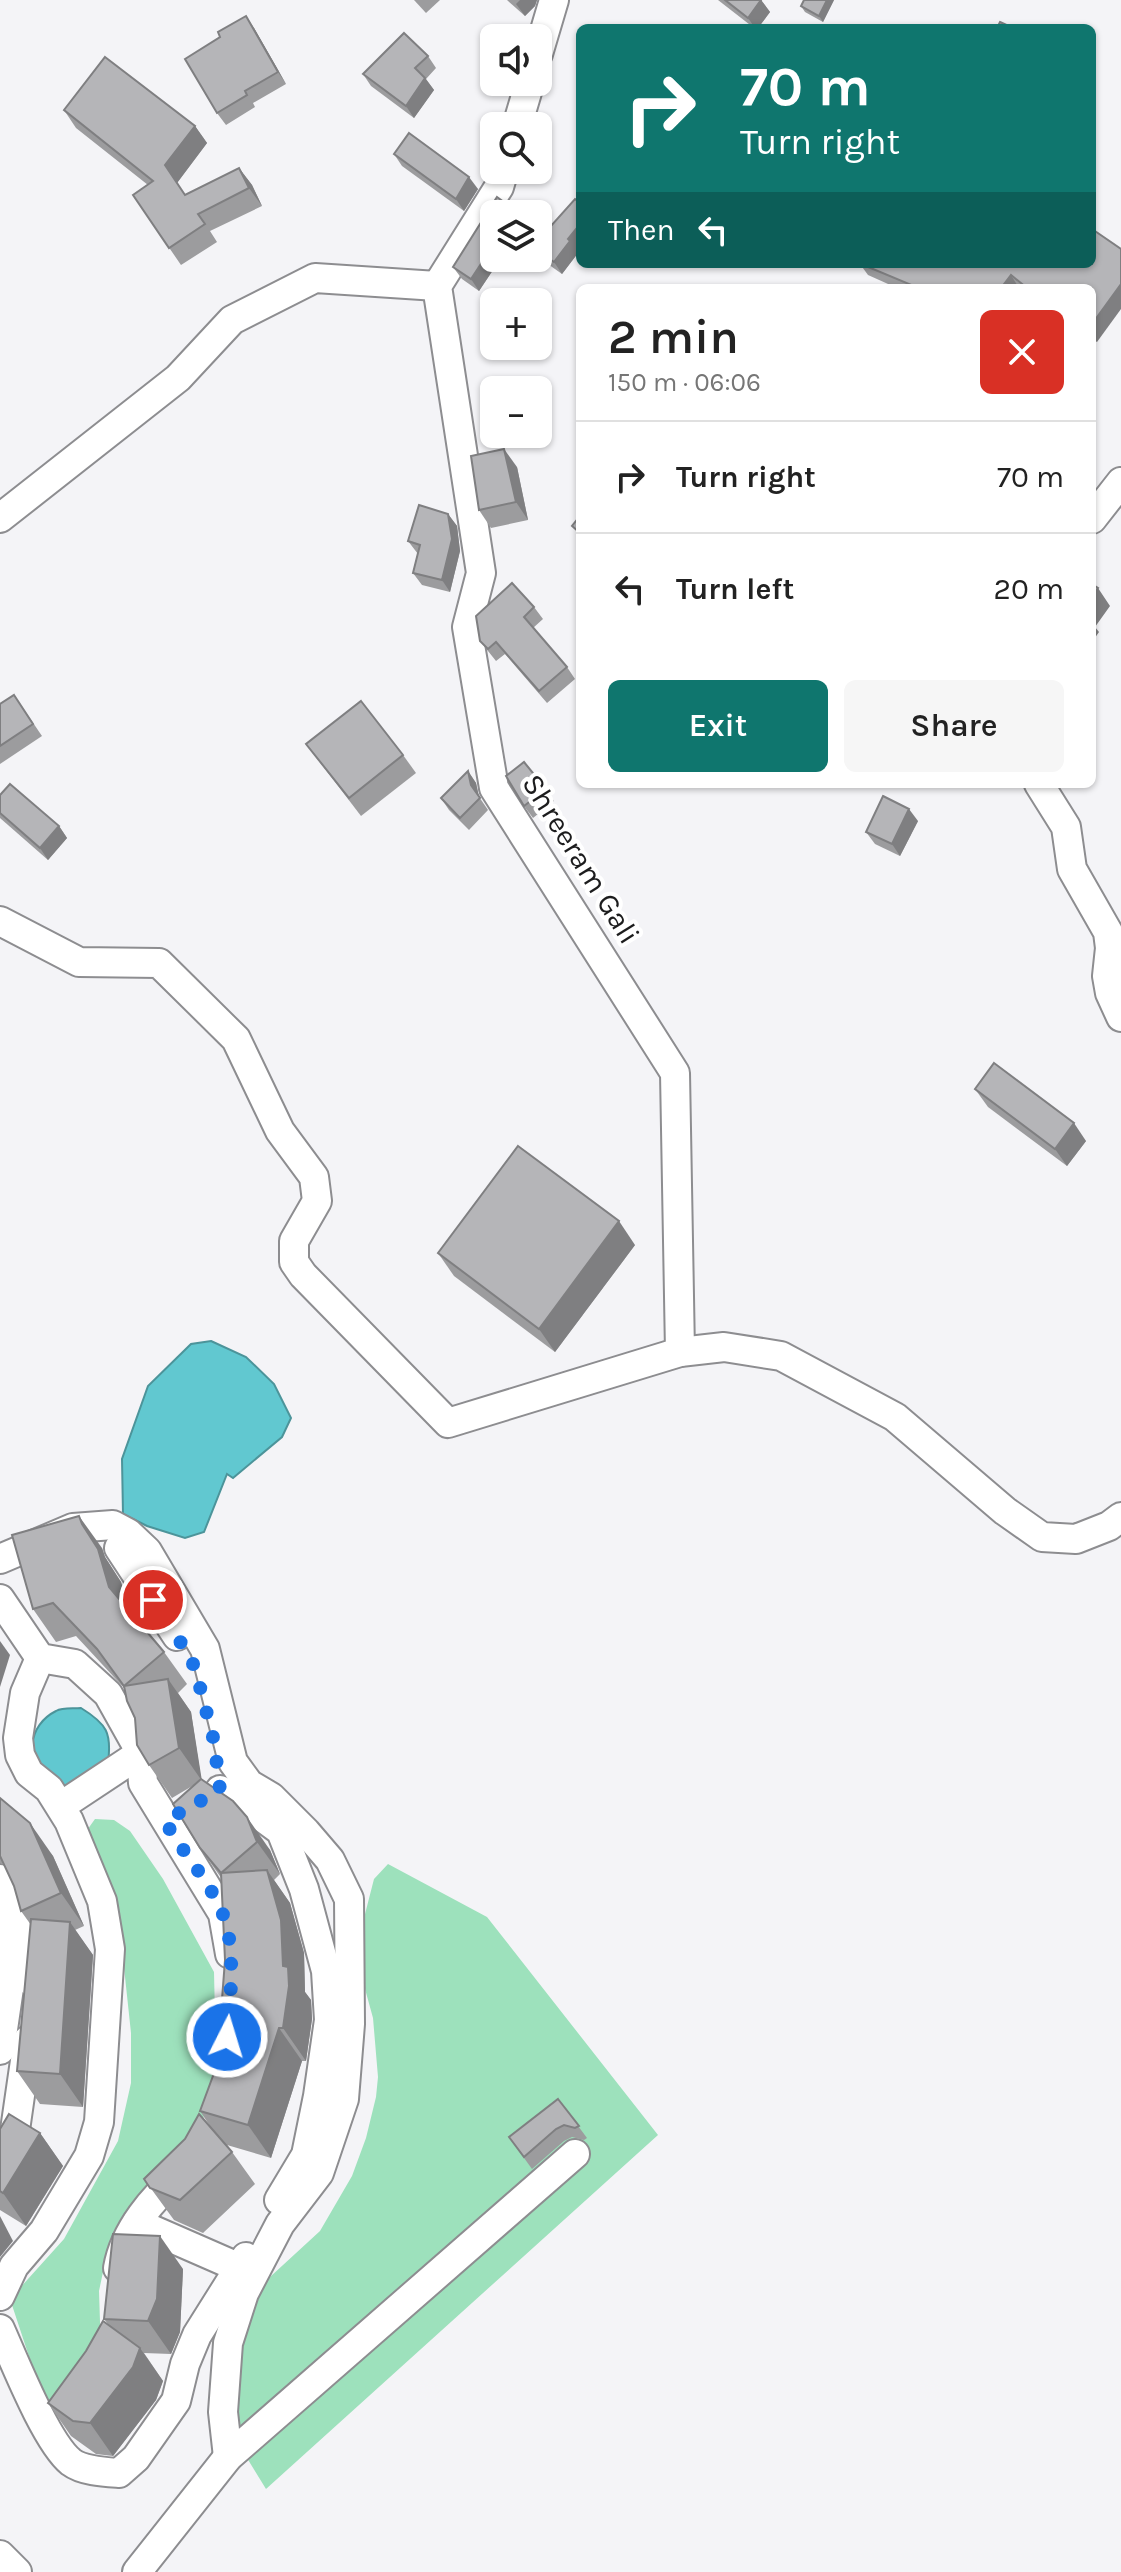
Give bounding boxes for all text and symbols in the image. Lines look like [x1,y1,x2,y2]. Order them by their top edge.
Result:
map controls [480,24,552,448]
button: sound [480,24,552,96]
text: 70 m [740,54,871,119]
icon: right [608,56,712,160]
button: search [480,112,552,184]
text: Turn right [740,121,900,163]
button: layers [480,200,552,272]
icon: left [691,208,735,252]
text: Then [608,212,675,248]
button: + [480,288,552,360]
text: 2 min [608,309,739,365]
button: close [980,310,1064,394]
text: 150 m · 06:06 [608,367,761,398]
button: − [480,376,552,448]
icon: right [608,455,652,499]
text: Turn right [676,459,816,495]
text: 70 m [997,459,1064,495]
icon: left [608,567,652,611]
text: Turn left [676,571,794,607]
text: 20 m [994,571,1064,607]
button: Exit [608,680,828,772]
button: Share [844,680,1064,772]
street label: Shreeram Gali [514,767,648,951]
pin [119,1566,187,1634]
icon: arrive [131,1578,175,1622]
position arrow [185,1995,269,2079]

